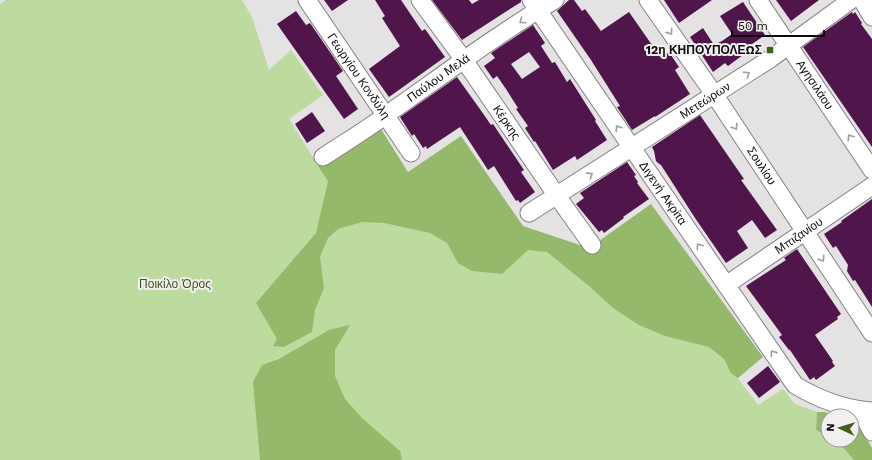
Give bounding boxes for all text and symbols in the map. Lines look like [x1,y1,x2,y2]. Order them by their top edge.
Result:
scale bar [732,12,824,38]
one-way arrow [519,16,526,24]
text: 50 m [738,19,768,33]
one-way arrow [665,28,673,35]
street label: Γεωργίου Κονδύλη [325,31,393,122]
place label: 12η ΚΗΠΟΥΠΟΛΕΩΣ [646,43,762,57]
marker: 12η ΚΗΠΟΥΠΟΛΕΩΣ [765,45,775,55]
street label: Παύλου Μελά [405,51,473,105]
street label: Αγησιλάου [793,57,836,112]
one-way arrow [743,71,750,78]
street label: Μετεώρων [677,79,733,122]
street label: Κέρκης [490,102,523,142]
one-way arrow [730,123,738,130]
one-way arrow [615,125,622,132]
one-way arrow [847,134,855,141]
street label: Σουλίου [744,144,779,187]
street label: Διγενή Ακρίτα [636,159,690,228]
one-way arrow [585,173,592,180]
street label: Μπιζανίου [772,214,825,257]
one-way arrow [697,244,704,251]
one-way arrow [817,255,825,262]
park label: Ποικίλο Όρος [139,277,211,291]
one-way arrow [770,350,778,357]
north arrow [820,408,860,448]
text: N [824,423,837,432]

